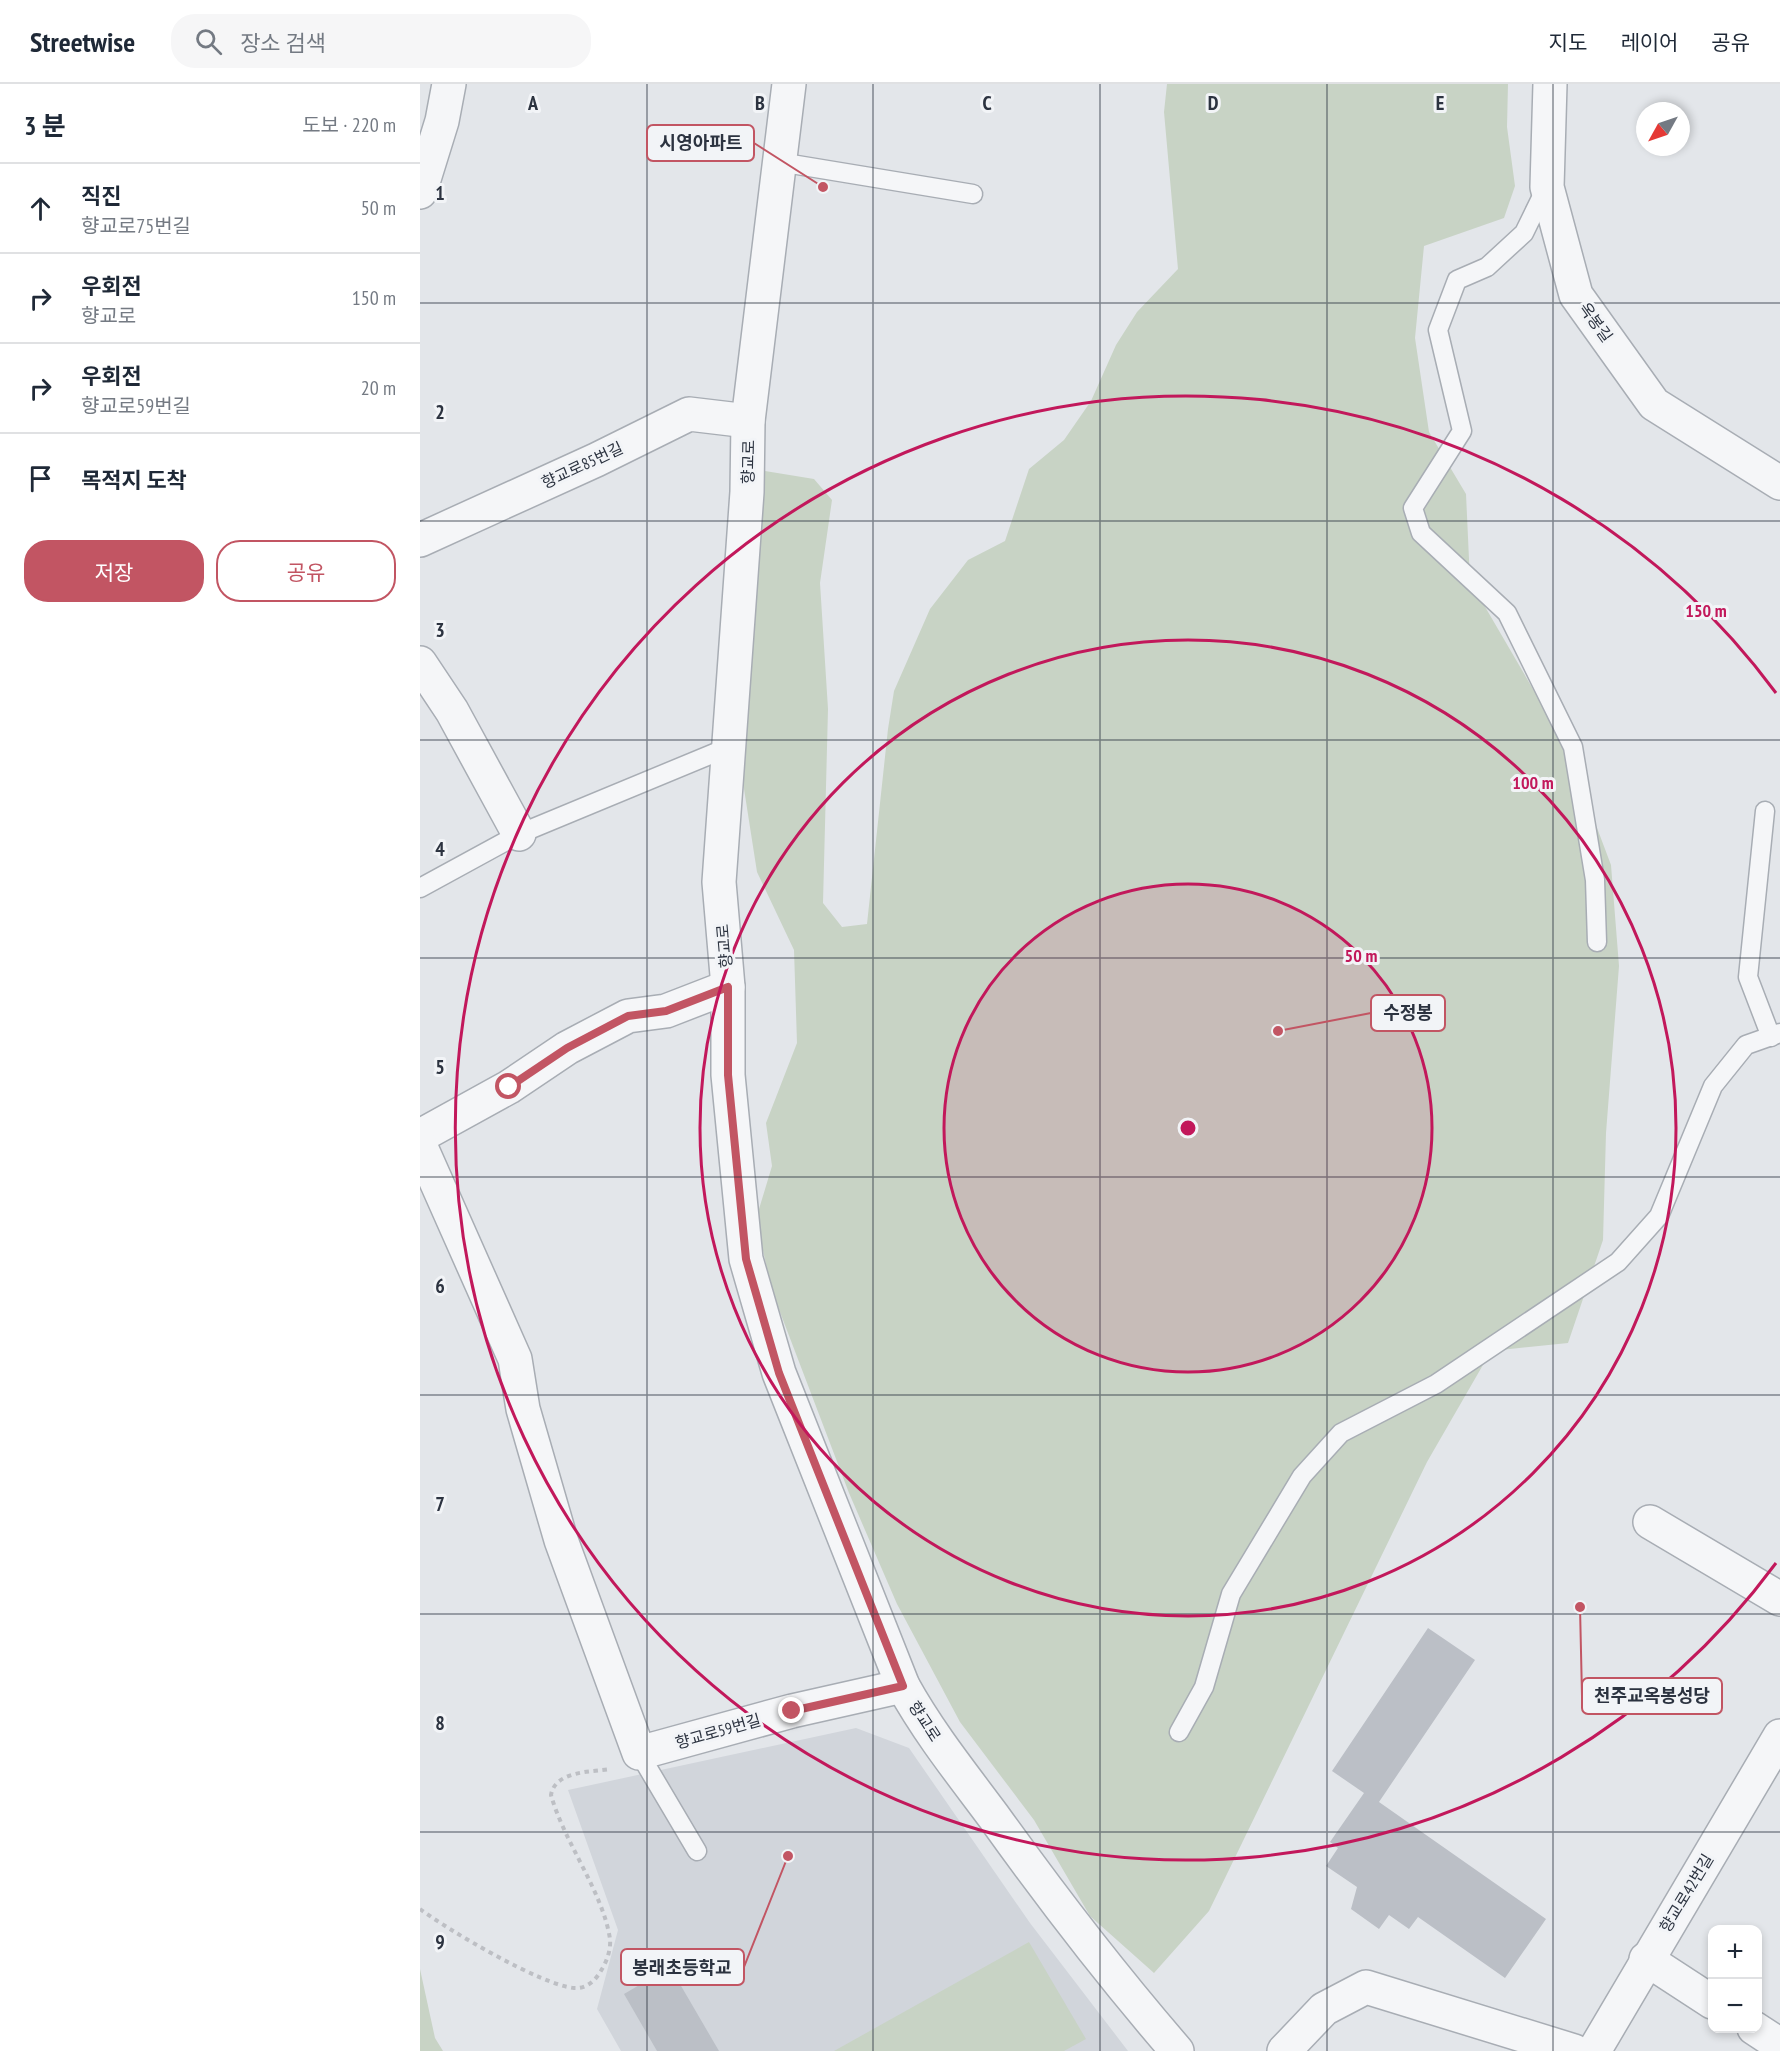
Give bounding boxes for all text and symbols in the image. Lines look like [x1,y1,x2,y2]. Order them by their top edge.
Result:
search box [171,14,591,68]
text: Streetwise [30,23,135,60]
icon: search [192,25,225,58]
text: 장소 검색 [240,29,326,57]
text: 지도 [1549,29,1587,56]
text: 레이어 [1620,29,1678,56]
text: 공유 [1711,29,1750,56]
text: A [527,90,539,116]
text: B [755,90,765,116]
text: C [982,90,992,116]
text: D [1208,90,1219,116]
text: E [1436,90,1444,116]
north arrow [1636,102,1690,156]
text: 3 분 [24,109,66,142]
text: 도보 · 220 m [302,112,396,138]
callout: 시영아파트 [647,125,754,161]
text: 시영아파트 [660,131,742,154]
text: 1 [435,180,445,206]
text: 직진 [81,182,121,210]
icon: ahead [24,192,57,225]
text: 50 m [361,195,396,221]
text: 향교로75번길 [81,213,191,239]
text: 우회전 [81,272,142,300]
icon: right [24,282,57,315]
text: 150 m [352,285,396,311]
street label: 옥봉길 [1575,298,1617,346]
text: 향교로 [81,303,136,329]
text: 우회전 [81,362,142,390]
icon: right [24,372,57,405]
text: 20 m [361,375,396,401]
text: 향교로59번길 [81,393,191,419]
text: 2 [435,399,445,425]
street label: 향교로85번길 [538,437,626,493]
street label: 향교로 [738,439,758,484]
icon: arrive [24,462,57,495]
text: 목적지 도착 [81,466,187,494]
button: 저장 [24,540,204,602]
button: 공유 [216,540,396,602]
text: 150 m [1685,599,1727,622]
text: 3 [435,617,445,643]
text: 100 m [1512,771,1554,794]
text: 4 [435,836,445,862]
street label: 향교로 [712,923,736,969]
text: 50 m [1345,944,1377,967]
callout: 수정봉 [1371,995,1445,1031]
text: 수정봉 [1383,1001,1433,1024]
text: 5 [435,1054,445,1080]
route start [495,1073,521,1099]
centre of rings [1178,1118,1198,1138]
text: 6 [435,1273,445,1299]
text: 7 [435,1491,445,1517]
callout: 천주교옥봉성당 [1582,1678,1722,1714]
text: 천주교옥봉성당 [1594,1684,1710,1707]
route end [778,1697,804,1723]
street label: 향교로 [905,1697,946,1745]
street label: 향교로59번길 [673,1709,763,1753]
text: 8 [435,1710,445,1736]
street label: 향교로42번길 [1655,1850,1717,1936]
map controls [1708,1925,1762,2033]
button: + [1708,1925,1762,1979]
text: 9 [435,1929,445,1955]
callout: 봉래초등학교 [621,1949,744,1985]
text: 봉래초등학교 [632,1956,732,1979]
button: − [1708,1979,1762,2033]

